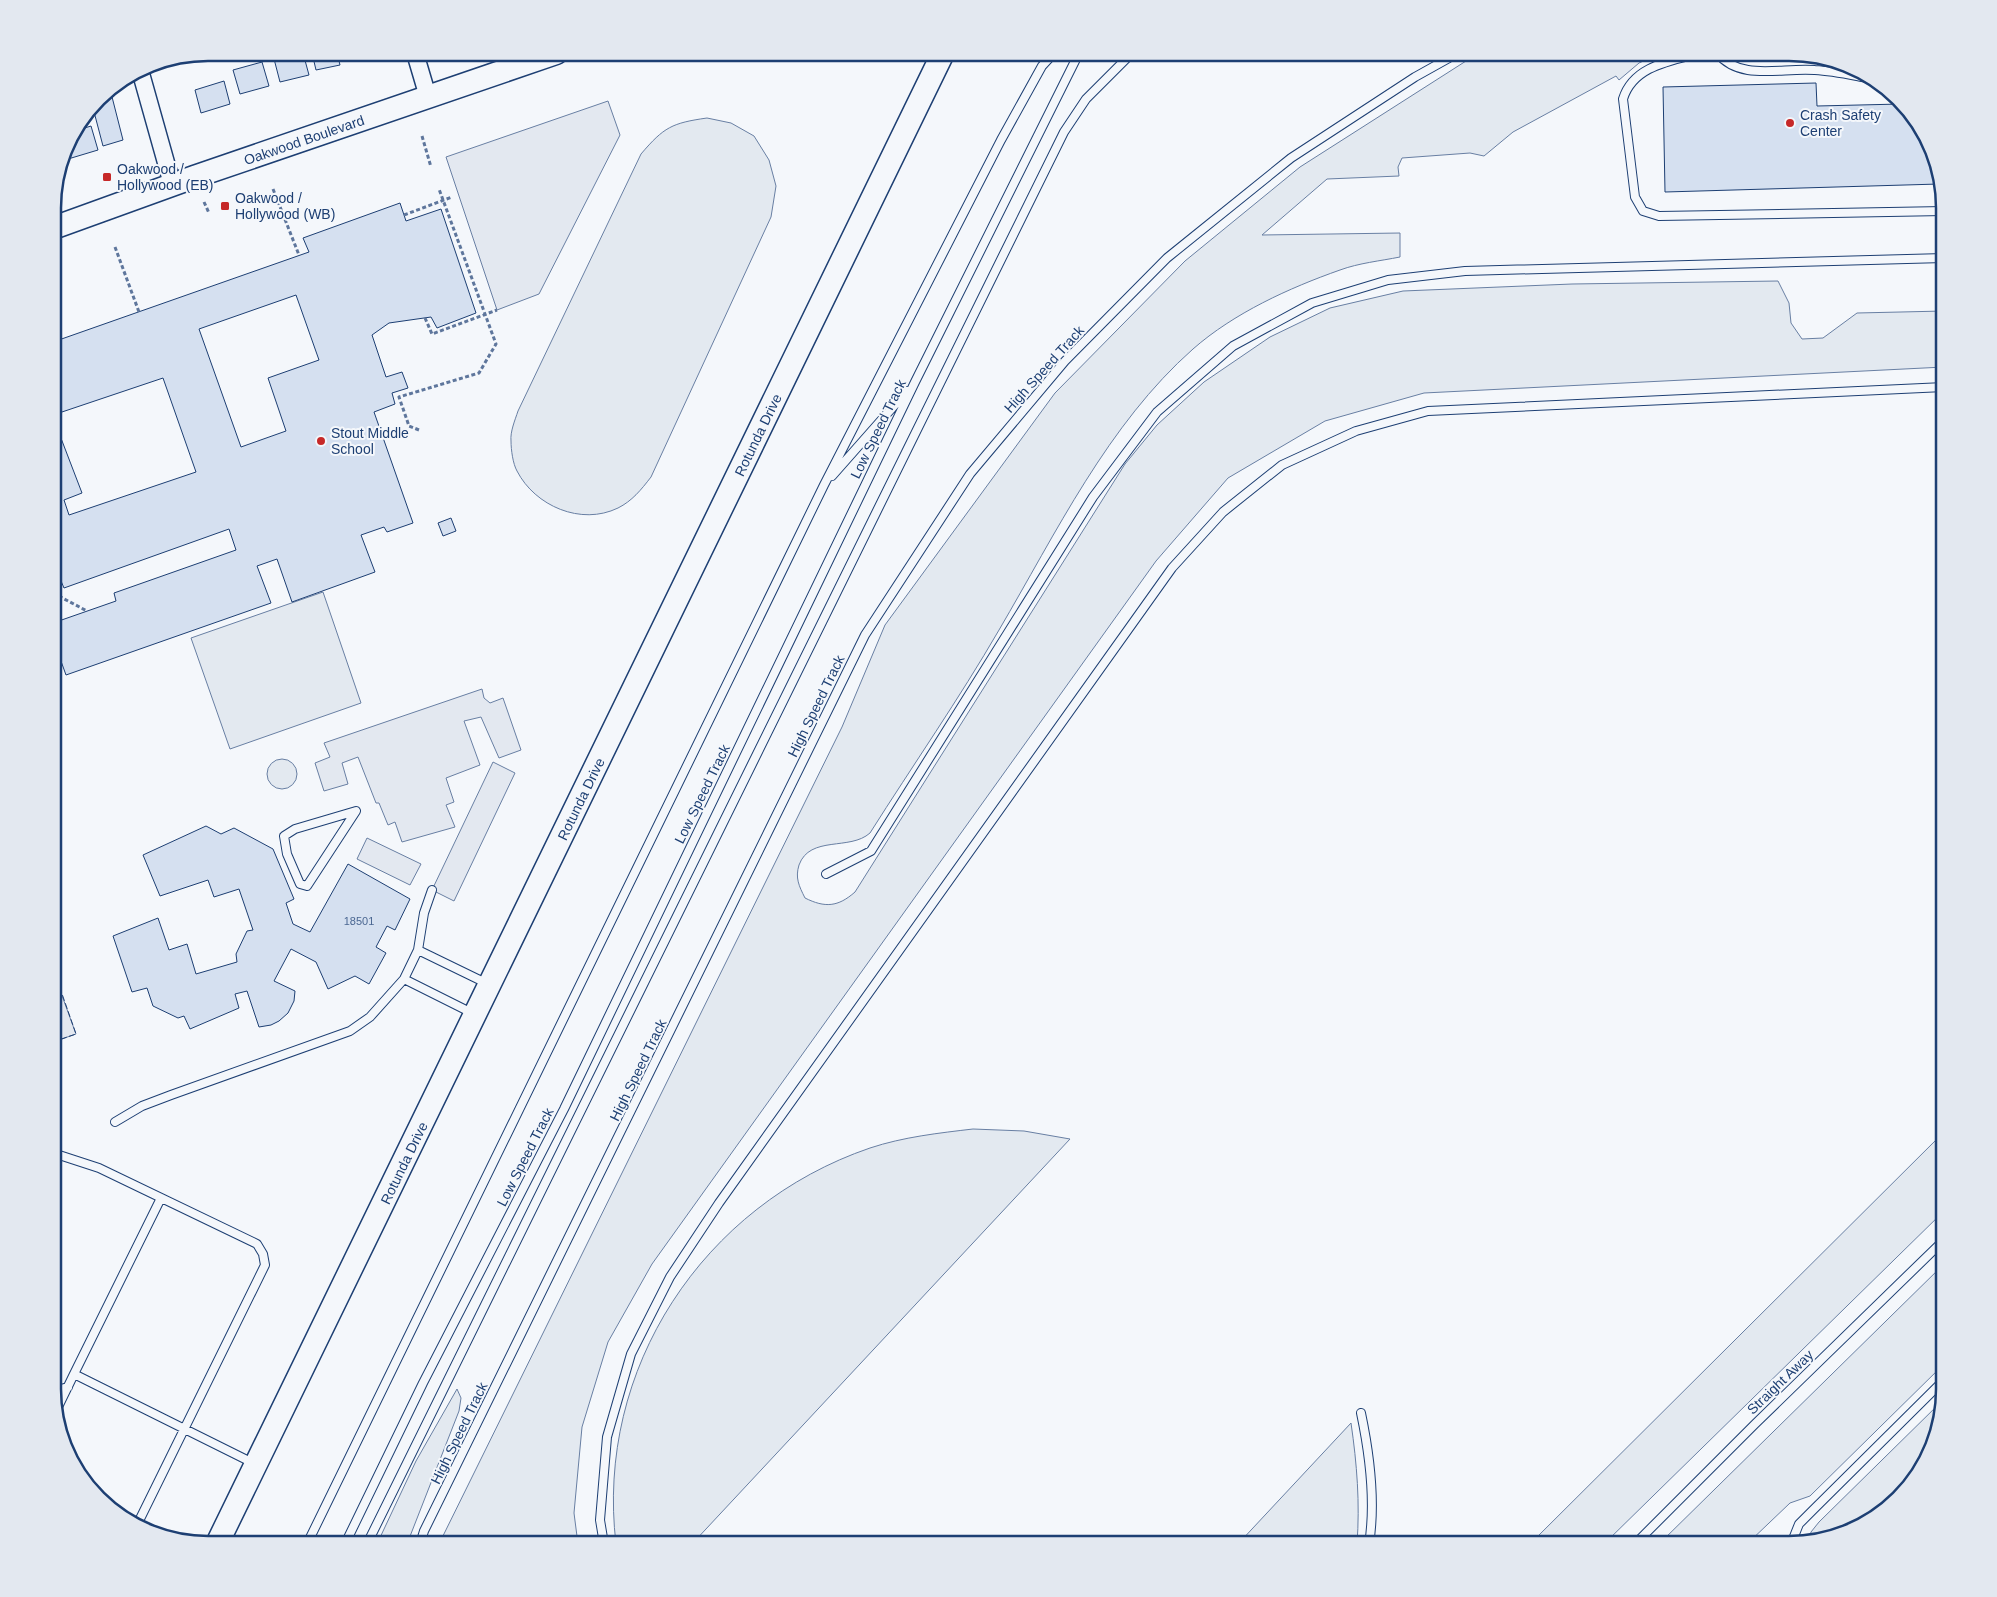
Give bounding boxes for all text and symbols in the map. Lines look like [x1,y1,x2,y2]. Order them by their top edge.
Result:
place label: Crash Safety Center [1800,107,1881,139]
street label: Oakwood Boulevard [242,112,366,168]
marker: Crash Safety Center [1784,117,1796,129]
place label: Oakwood / Hollywood (EB) [117,161,213,193]
marker: Oakwood / Hollywood (EB) [101,171,113,183]
place label: Oakwood / Hollywood (WB) [235,190,335,222]
marker: Oakwood / Hollywood (WB) [219,200,231,212]
street label: High Speed Track [1001,322,1088,416]
street label: Low Speed Track [847,376,909,481]
street label: Rotunda Drive [731,391,785,479]
place label: Stout Middle School [331,425,409,457]
marker: Stout Middle School [315,435,327,447]
street label: High Speed Track [784,652,848,760]
street label: Low Speed Track [671,741,733,846]
street label: Rotunda Drive [554,755,608,843]
house number: 18501 [344,915,374,927]
street label: High Speed Track [606,1016,670,1124]
street label: Low Speed Track [493,1104,557,1209]
street label: Rotunda Drive [377,1119,431,1207]
street label: Straight Away [1744,1347,1816,1417]
street label: High Speed Track [427,1379,491,1487]

